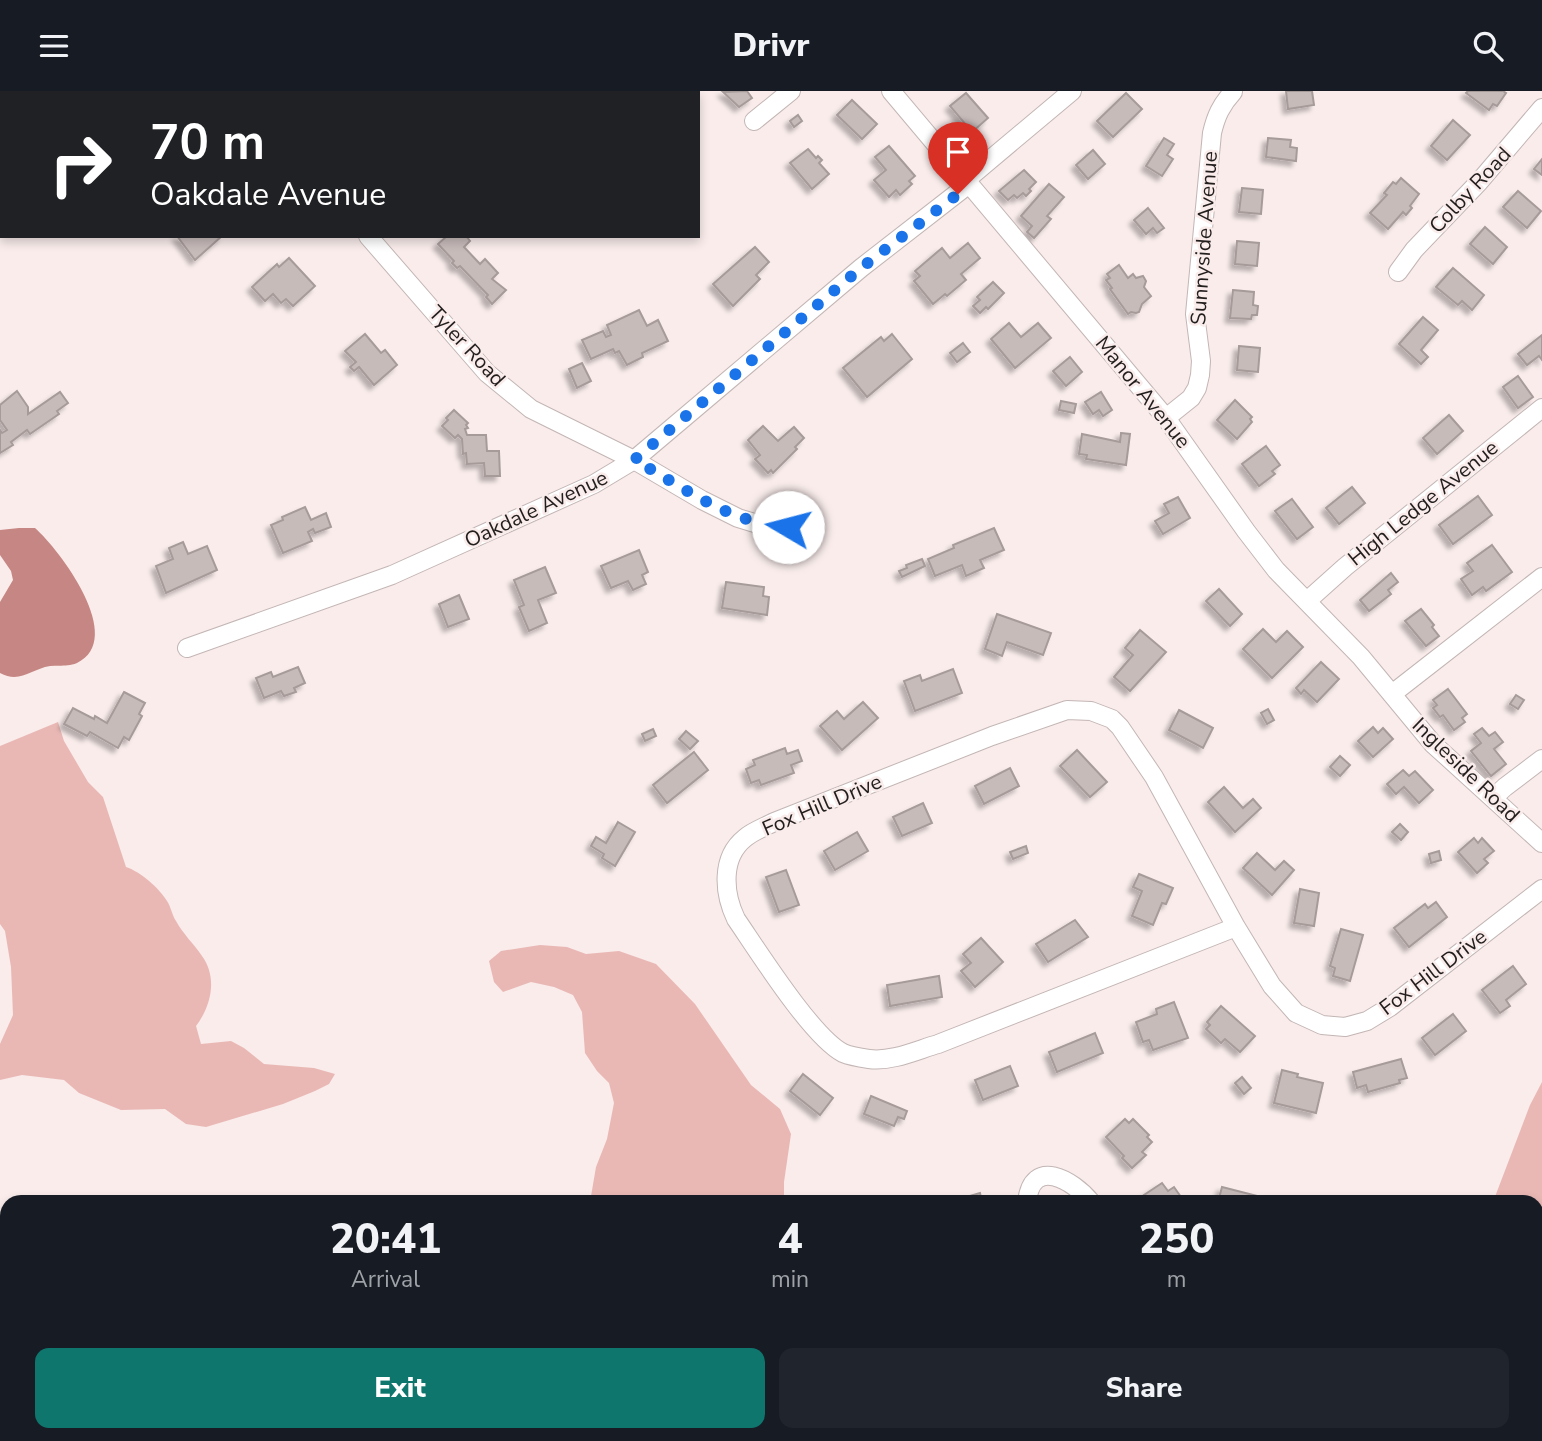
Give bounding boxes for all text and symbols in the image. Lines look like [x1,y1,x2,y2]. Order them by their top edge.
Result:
text: Drivr [733,24,809,67]
icon: menu [35,27,73,65]
icon: search [1469,27,1507,65]
text: 70 m [150,109,265,176]
icon: right [35,119,126,210]
pin [928,122,988,194]
icon: arrive [939,133,977,171]
street label: Colby Road [1423,141,1517,239]
street label: Sunnyside Avenue [1184,150,1224,326]
text: Oakdale Avenue [150,173,386,216]
street label: Tyler Road [422,299,512,393]
street label: Manor Avenue [1089,330,1197,454]
street label: High Ledge Avenue [1342,434,1504,572]
street label: Oakdale Avenue [460,464,612,554]
position arrow [751,490,825,564]
street label: Ingleside Road [1406,711,1526,829]
street label: Fox Hill Drive [758,767,886,843]
street label: Fox Hill Drive [1374,922,1492,1022]
text: 20:41 [330,1211,441,1268]
text: 4 [777,1211,803,1268]
text: 250 [1139,1211,1214,1268]
text: Arrival [351,1264,420,1295]
text: min [771,1264,809,1295]
text: m [1167,1264,1186,1295]
button: Exit [35,1348,765,1428]
button: Share [779,1348,1509,1428]

